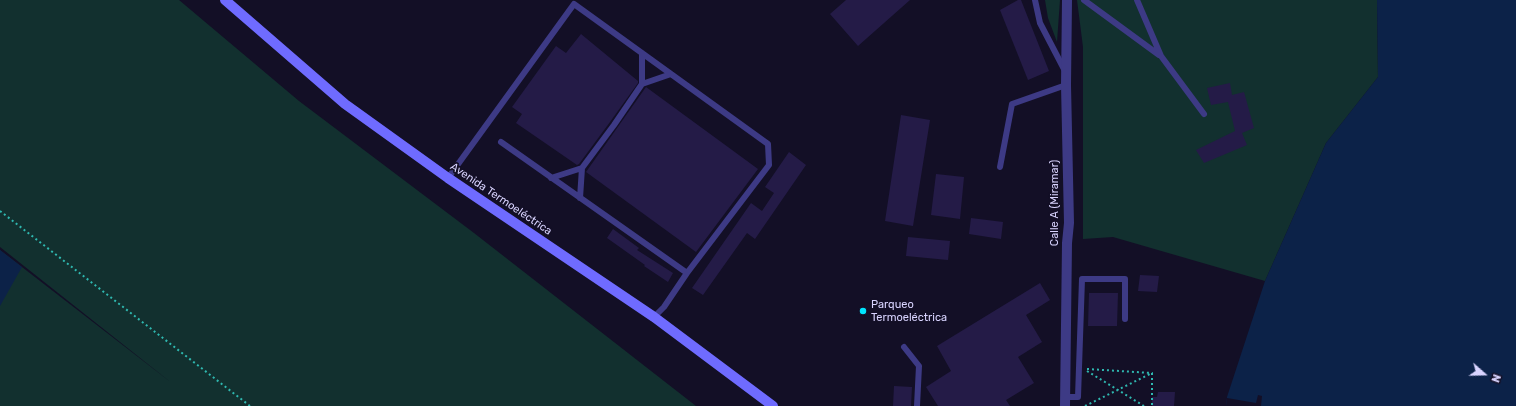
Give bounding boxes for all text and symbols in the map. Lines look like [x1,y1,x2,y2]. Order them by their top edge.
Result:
street label: Avenida Termoeléctrica [448,160,554,238]
street label: Calle A (Miramar) [1048,160,1062,246]
place label: Parqueo Termoeléctrica [871,298,947,324]
marker: Parqueo Termoeléctrica [858,306,868,316]
north arrow [1464,354,1504,394]
text: N [1488,372,1503,384]

